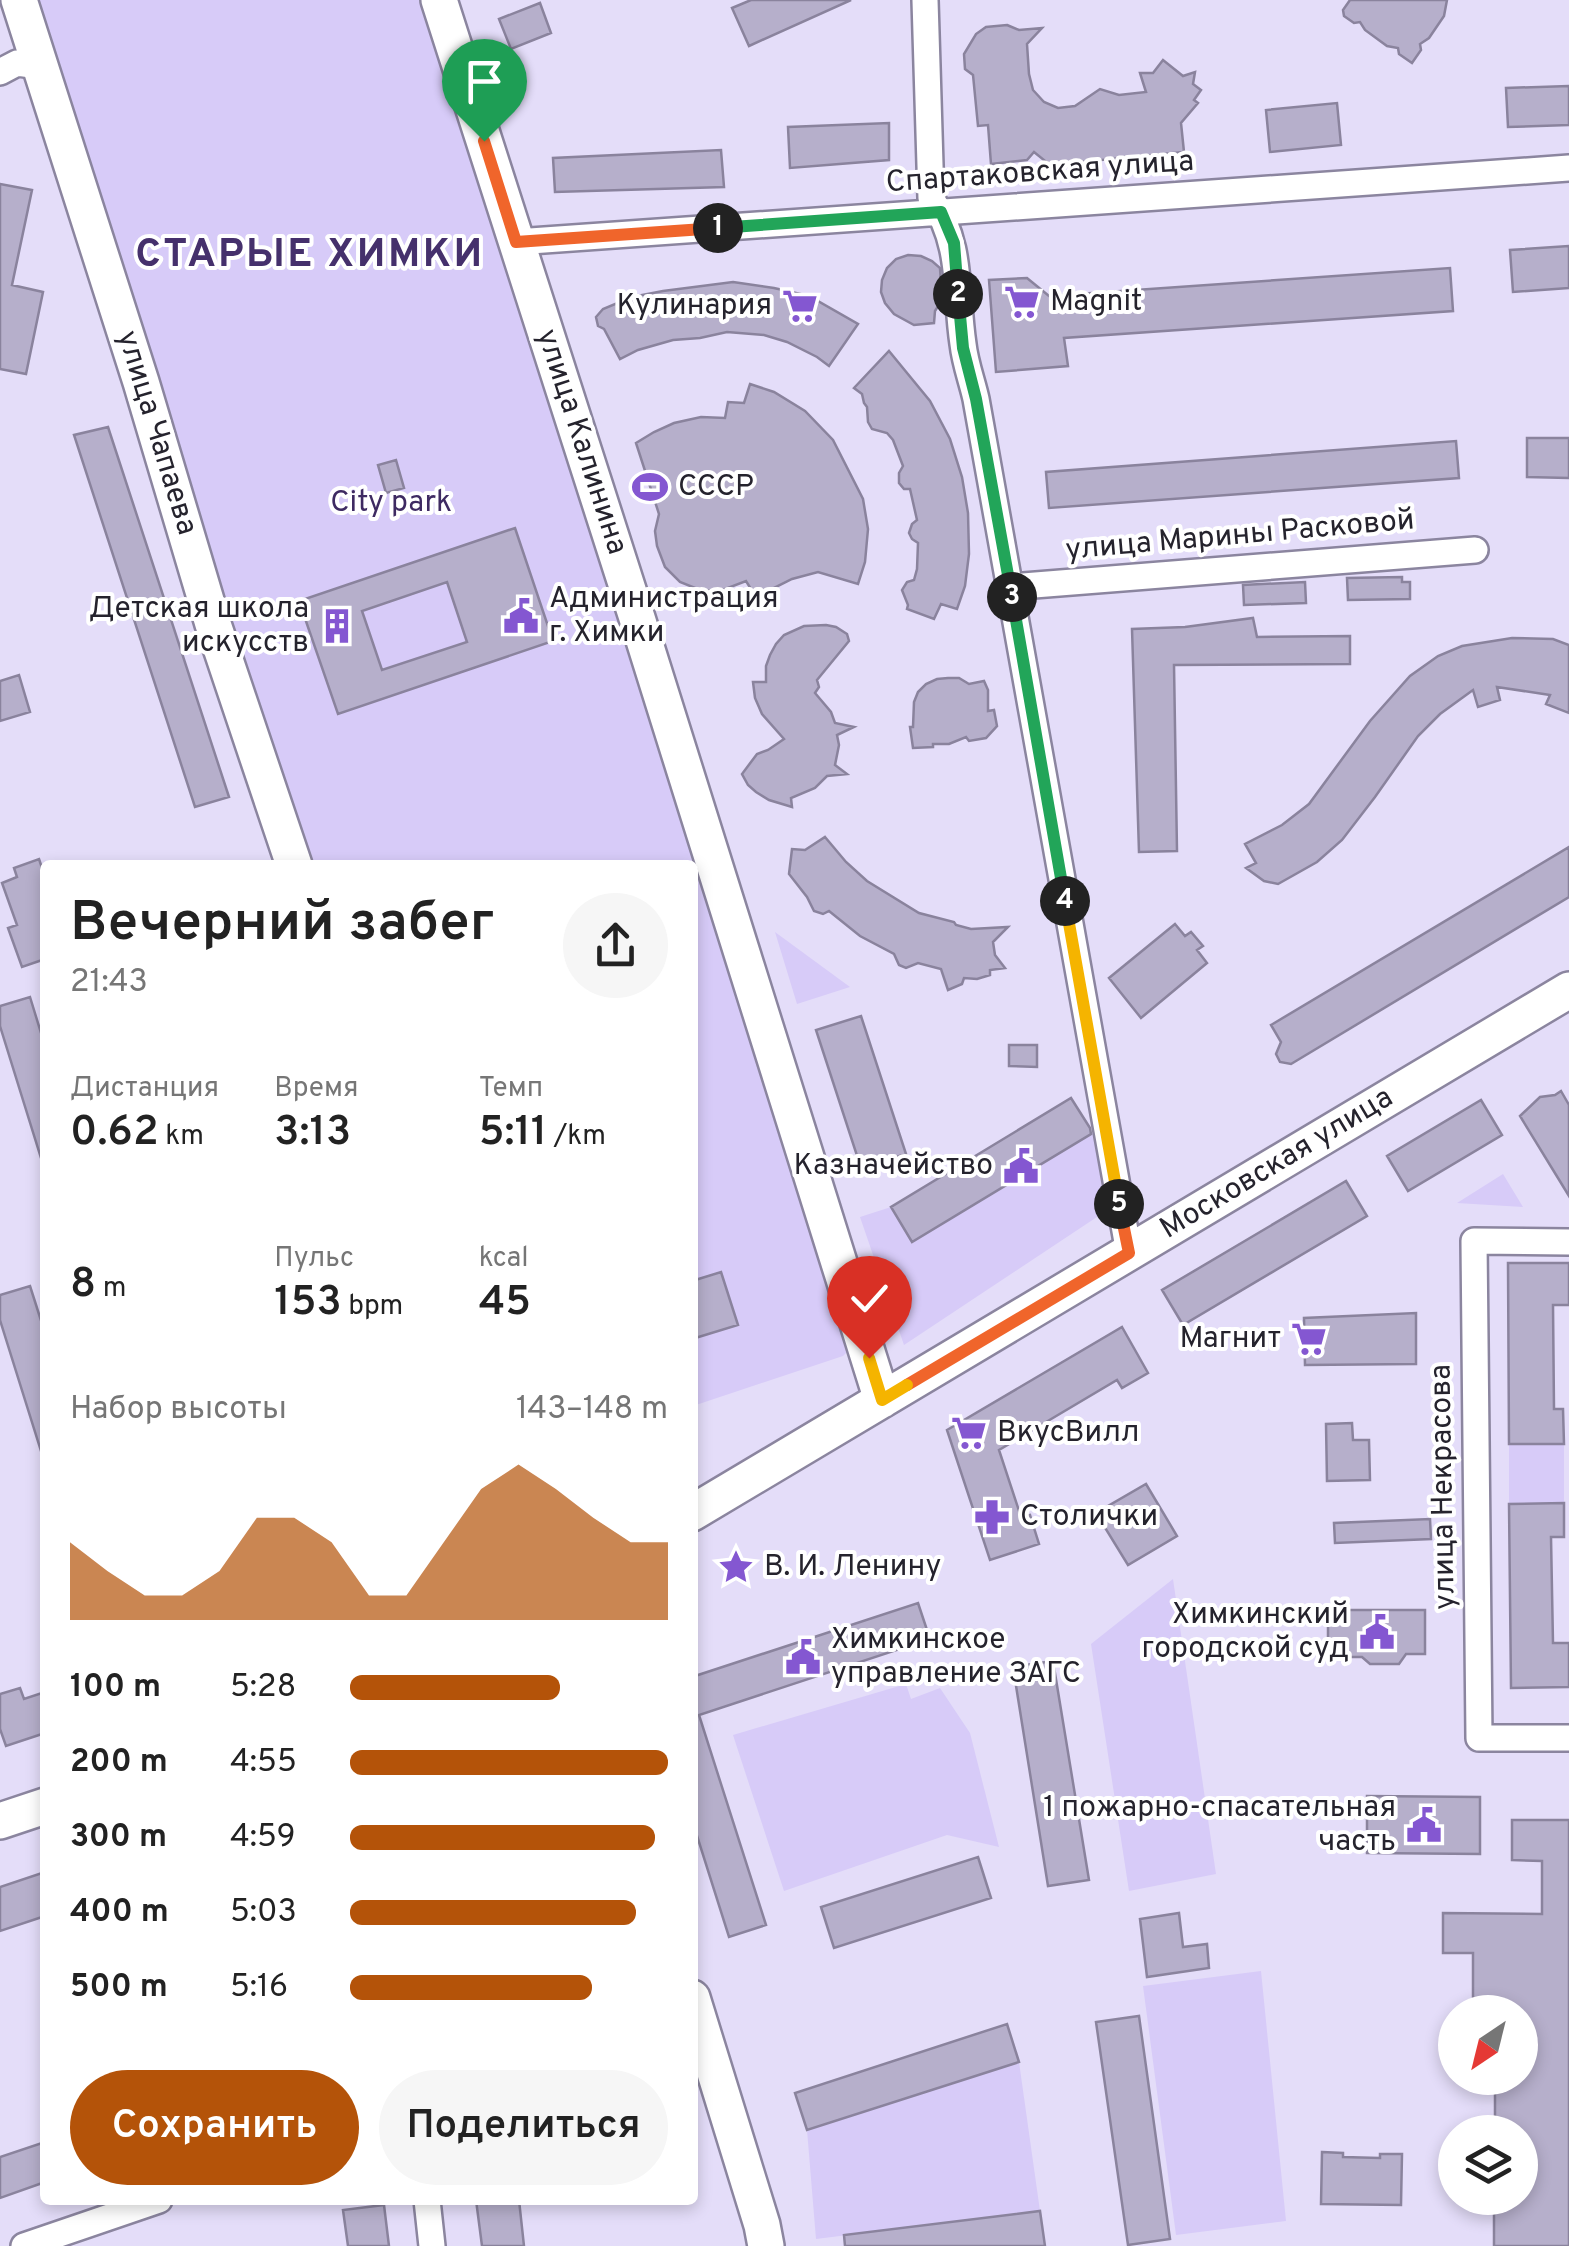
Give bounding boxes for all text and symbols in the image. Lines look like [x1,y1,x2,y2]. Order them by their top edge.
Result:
pin [442,39,527,142]
icon: arrive [457,54,512,109]
street label: Спартаковская улица [885,144,1195,202]
pin: 1 [693,203,743,253]
text: 1 [712,210,724,246]
district label: СТАРЫЕ ХИМКИ [135,231,485,281]
pin: 2 [933,269,983,319]
text: 2 [949,276,967,312]
supermarket icon: Magnit [1003,283,1041,321]
place label: Magnit [1050,284,1142,321]
supermarket icon: Кулинария [781,287,819,325]
place label: Кулинария [616,288,772,325]
street label: улица Калинина [527,325,635,559]
street label: улица Чапаева [107,326,205,540]
sports icon: СССР [631,468,669,506]
place label: СССР [678,469,754,506]
park label: City park [330,485,452,522]
street label: улица Марины Расковой [1064,502,1416,570]
pin: 3 [987,572,1037,622]
text: 3 [1004,579,1020,615]
place label: Администрация г. Химки [549,581,779,652]
place label: Детская школа искусств [89,591,309,662]
public building icon: Администрация г. Химки [502,597,540,635]
building icon: Детская школа искусств [318,607,356,645]
pin: 4 [1040,876,1090,926]
text: 4 [1056,883,1074,919]
text: Вечерний забег [70,890,494,960]
button: share [563,893,668,998]
text: 21:43 [70,963,148,1003]
text: Дистанция [70,1071,219,1107]
text: Время [274,1071,359,1107]
text: Темп [479,1071,543,1107]
street label: Московская улица [1154,1080,1400,1248]
text: 0.62 [70,1107,159,1160]
text: 3:13 [274,1107,351,1160]
text: 5:11 [479,1107,547,1160]
text: km [159,1119,204,1155]
text: /km [547,1119,606,1155]
public building icon: Казначейство [1002,1147,1040,1185]
place label: Казначейство [793,1148,993,1185]
pin: 5 [1094,1179,1144,1229]
text: 5 [1110,1186,1128,1222]
text: Пульс [274,1241,354,1277]
text: kcal [479,1241,528,1277]
pin [827,1256,912,1359]
text: 8 [70,1259,96,1312]
text: m [96,1271,126,1307]
icon: check [842,1271,897,1326]
text: 153 [274,1277,342,1330]
text: 45 [479,1277,531,1330]
text: bpm [342,1289,403,1325]
supermarket icon: Магнит [1290,1320,1328,1358]
place label: Магнит [1179,1321,1281,1358]
street label: улица Некрасова [1423,1364,1465,1610]
text: Набор высоты [70,1390,287,1430]
text: 143–148 m [516,1390,668,1430]
supermarket icon: ВкусВилл [950,1414,988,1452]
place label: ВкусВилл [997,1415,1139,1452]
pharmacy icon: Столички [973,1498,1011,1536]
place label: Столички [1020,1499,1158,1536]
place icon: В. И. Ленину [717,1548,755,1586]
place label: В. И. Ленину [764,1549,941,1586]
place label: Химкинский городской суд [1141,1597,1349,1668]
public building icon: Химкинский городской суд [1358,1613,1396,1651]
place label: Химкинское управление ЗАГС [831,1622,1081,1693]
public building icon: Химкинское управление ЗАГС [784,1638,822,1676]
text: 100 m [70,1668,161,1708]
text: 5:28 [230,1668,296,1708]
text: 200 m [70,1743,168,1783]
text: 4:55 [230,1743,297,1783]
place label: 1 пожарно-спасательная часть [1043,1790,1396,1861]
public building icon: 1 пожарно-спасательная часть [1405,1806,1443,1844]
text: 300 m [70,1818,167,1858]
text: 4:59 [230,1818,296,1858]
text: 400 m [70,1893,169,1933]
text: 5:03 [230,1893,297,1933]
text: 500 m [70,1968,168,2008]
text: 5:16 [230,1968,288,2008]
north arrow [1438,1995,1538,2095]
map controls [1438,1995,1538,2215]
button: Сохранить [70,2070,359,2185]
button: Поделиться [379,2070,668,2185]
button: layers [1438,2115,1538,2215]

